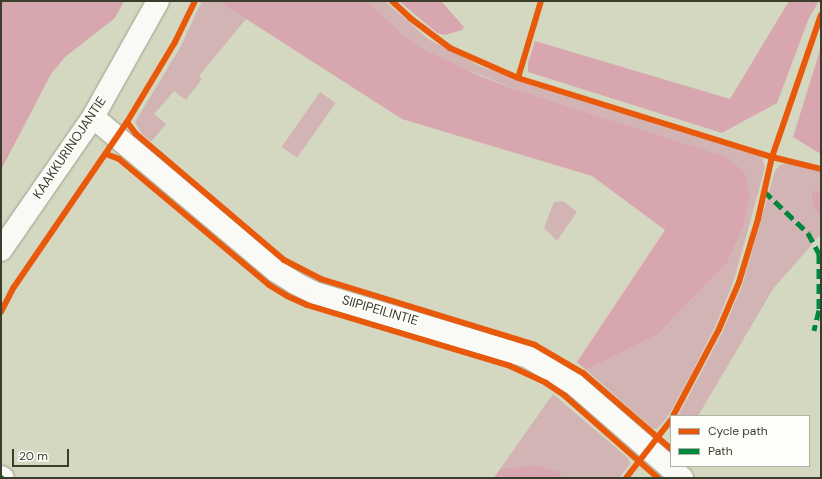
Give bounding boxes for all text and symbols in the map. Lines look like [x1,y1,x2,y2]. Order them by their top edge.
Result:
street label: KAAKKURINOJANTIE [30,94,110,202]
street label: SIIPIPEILINTIE [340,293,420,329]
legend [670,415,810,467]
text: Cycle path [708,423,768,439]
scale bar [14,441,71,467]
text: Path [708,443,733,459]
text: 20 m [19,448,48,464]

